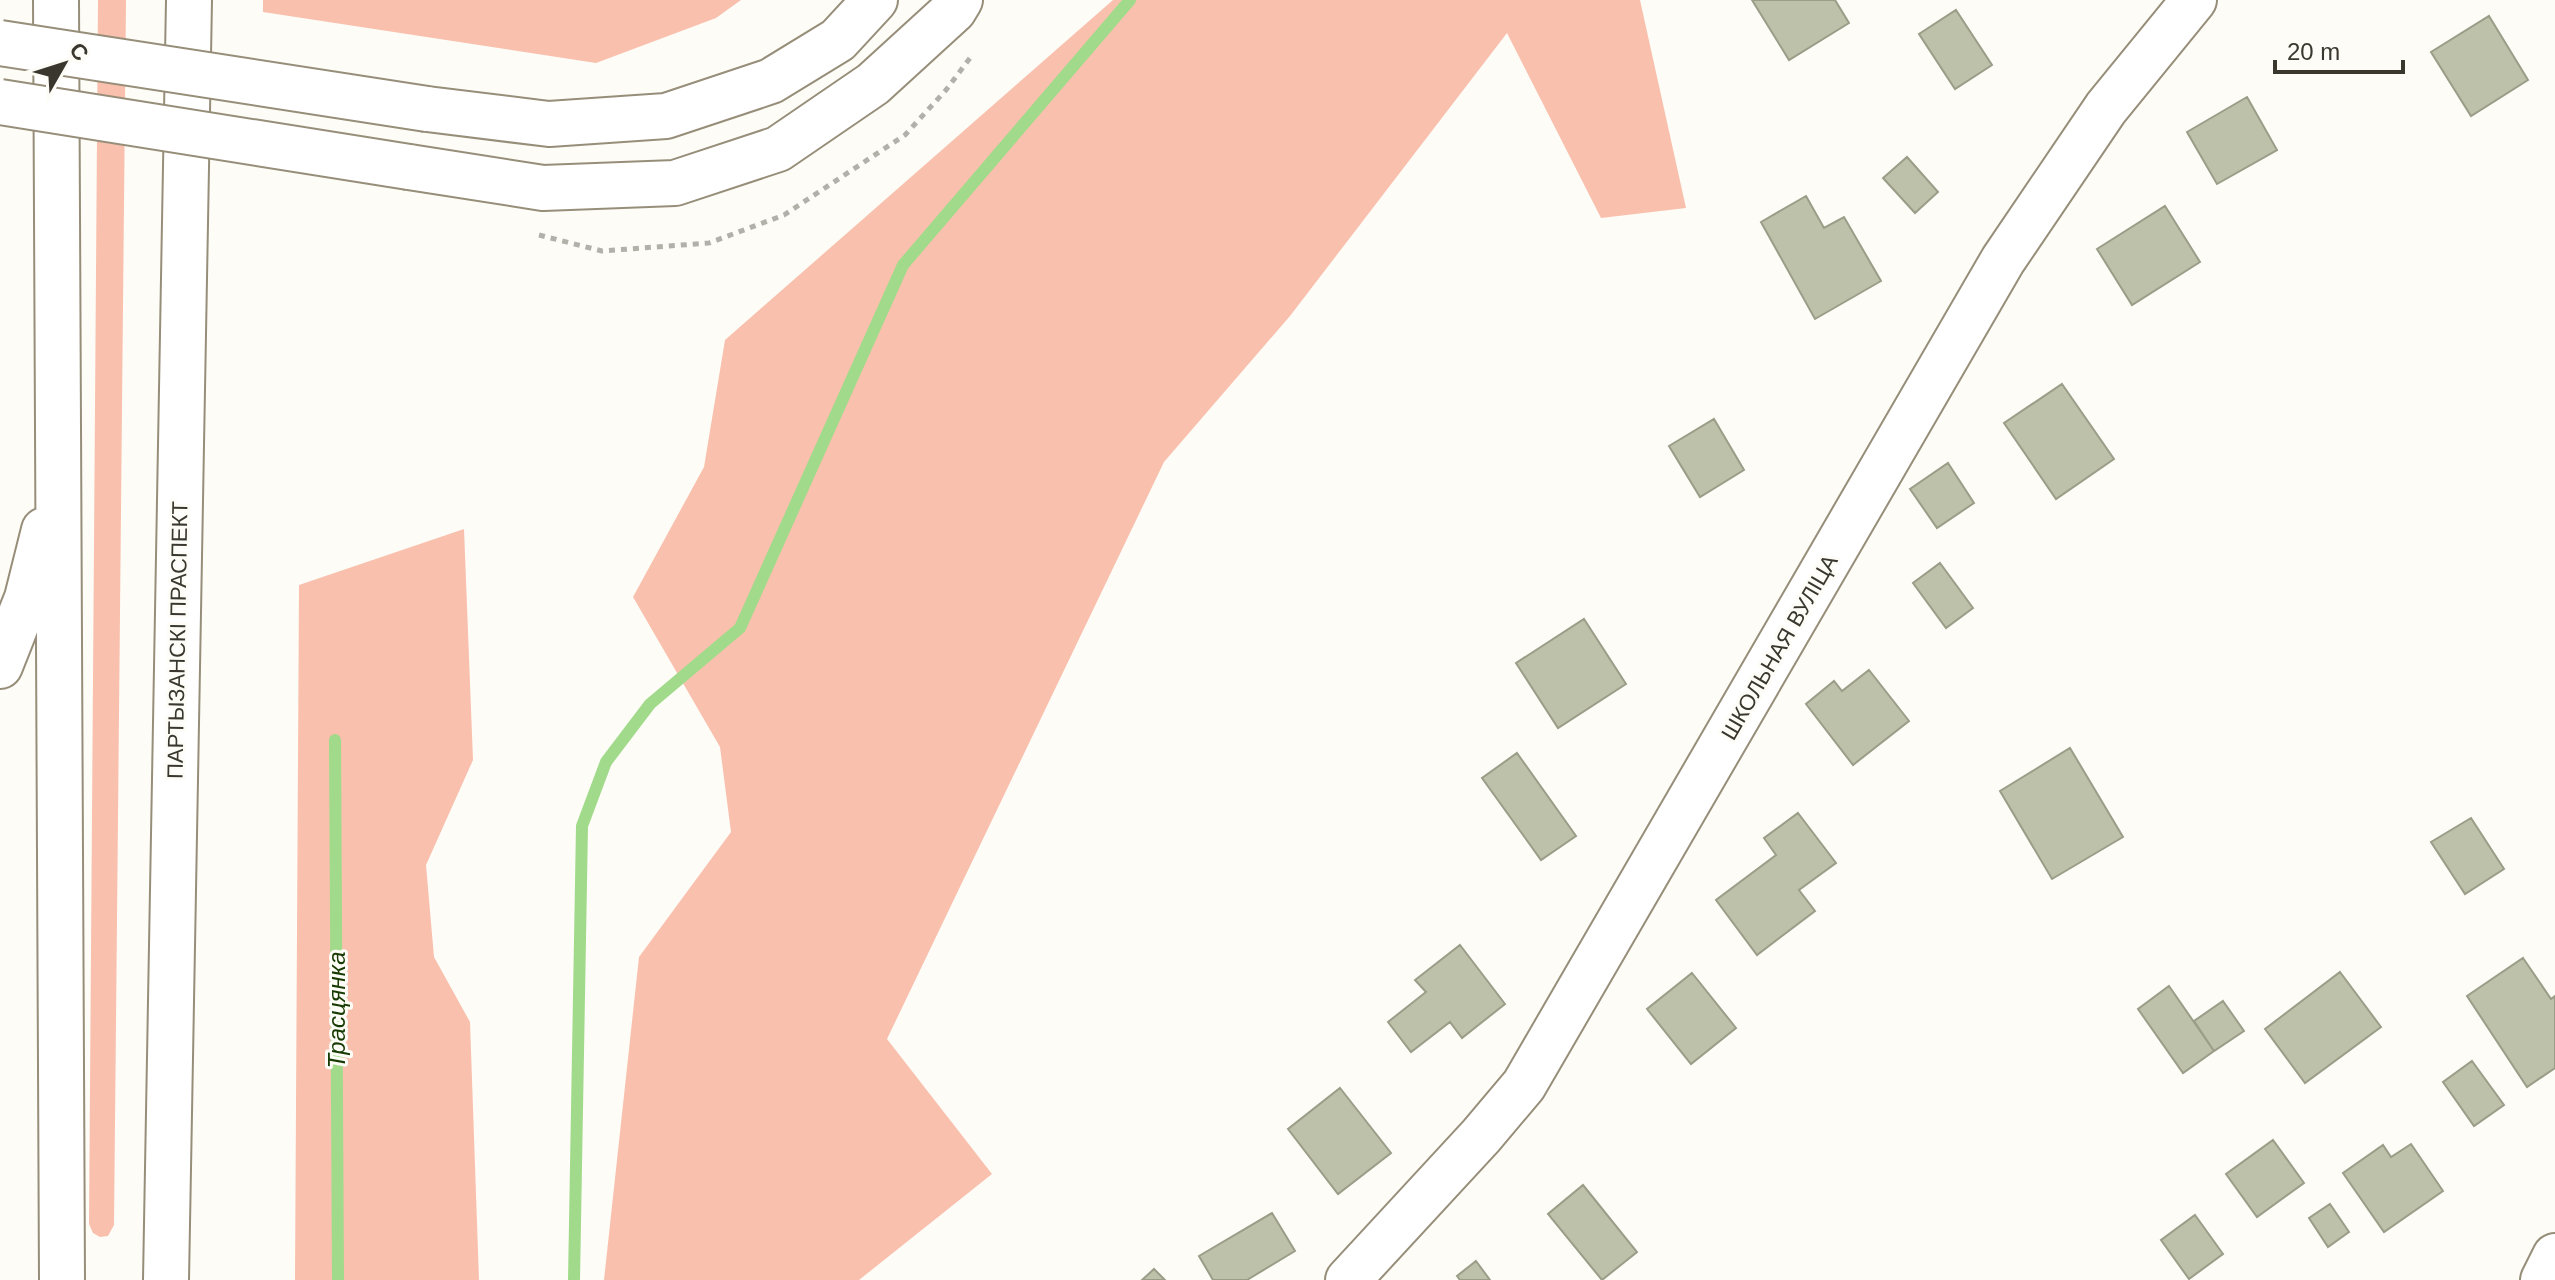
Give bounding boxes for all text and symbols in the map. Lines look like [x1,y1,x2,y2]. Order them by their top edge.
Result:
north arrow [24,24,104,104]
scale bar [2275,24,2403,74]
text: С [64,38,94,66]
text: 20 m [2287,38,2340,65]
street label: ПАРТЫЗАНСКІ ПРАСПЕКТ [163,501,192,779]
street label: ШКОЛЬНАЯ ВУЛІЦА [1716,550,1843,744]
water label: Трасцянка [323,952,350,1069]

